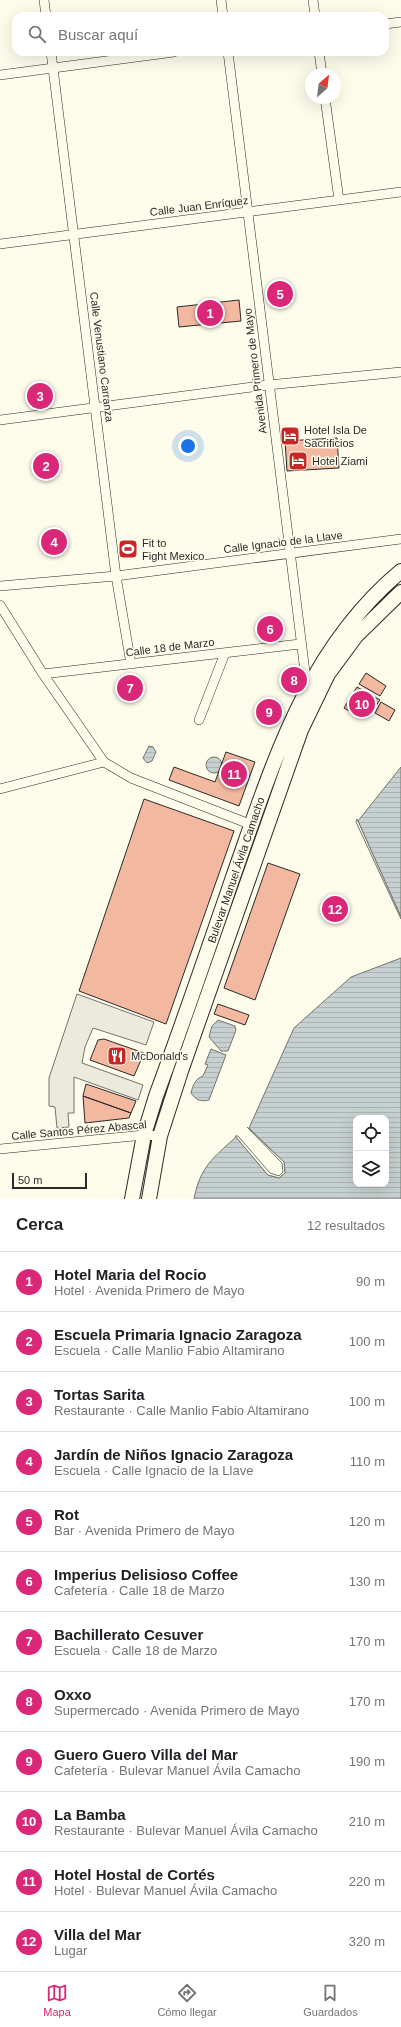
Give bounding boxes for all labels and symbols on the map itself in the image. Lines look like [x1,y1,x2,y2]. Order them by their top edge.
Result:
north arrow [305,68,341,104]
street label: Calle Juan Enríquez [149,194,249,218]
pin: 5 [267,279,293,309]
street label: Calle Venustiano Carranza [88,291,116,424]
pin: 1 [197,298,223,328]
street label: Avenida Primero de Mayo [241,308,269,434]
pin: 3 [27,381,53,411]
place label: Hotel Isla De Sacrificios [304,424,367,449]
hotel icon: Hotel Isla De Sacrificios [279,425,301,447]
your location [178,436,198,456]
hotel icon: Hotel Ziami [287,450,309,472]
pin: 2 [33,451,59,481]
place label: Hotel Ziami [312,455,368,467]
pin: 4 [41,527,67,557]
street label: Calle Ignacio de la Llave [223,529,343,555]
place label: Fit to Fight Mexico [142,537,204,562]
sports icon: Fit to Fight Mexico [117,538,139,560]
pin: 6 [257,614,283,644]
street label: Calle 18 de Marzo [125,636,215,658]
pin: 8 [281,665,307,695]
pin: 7 [117,673,143,703]
pin: 10 [349,689,375,719]
pin: 9 [256,697,282,727]
pin: 11 [221,759,247,789]
street label: Bulevar Manuel Ávila Camacho [205,795,267,945]
pin: 12 [322,894,348,924]
restaurant icon: McDonald's [106,1045,128,1067]
place label: McDonald's [131,1050,189,1062]
street label: Calle Santos Pérez Abascal [11,1118,147,1142]
scale bar [12,1171,87,1190]

